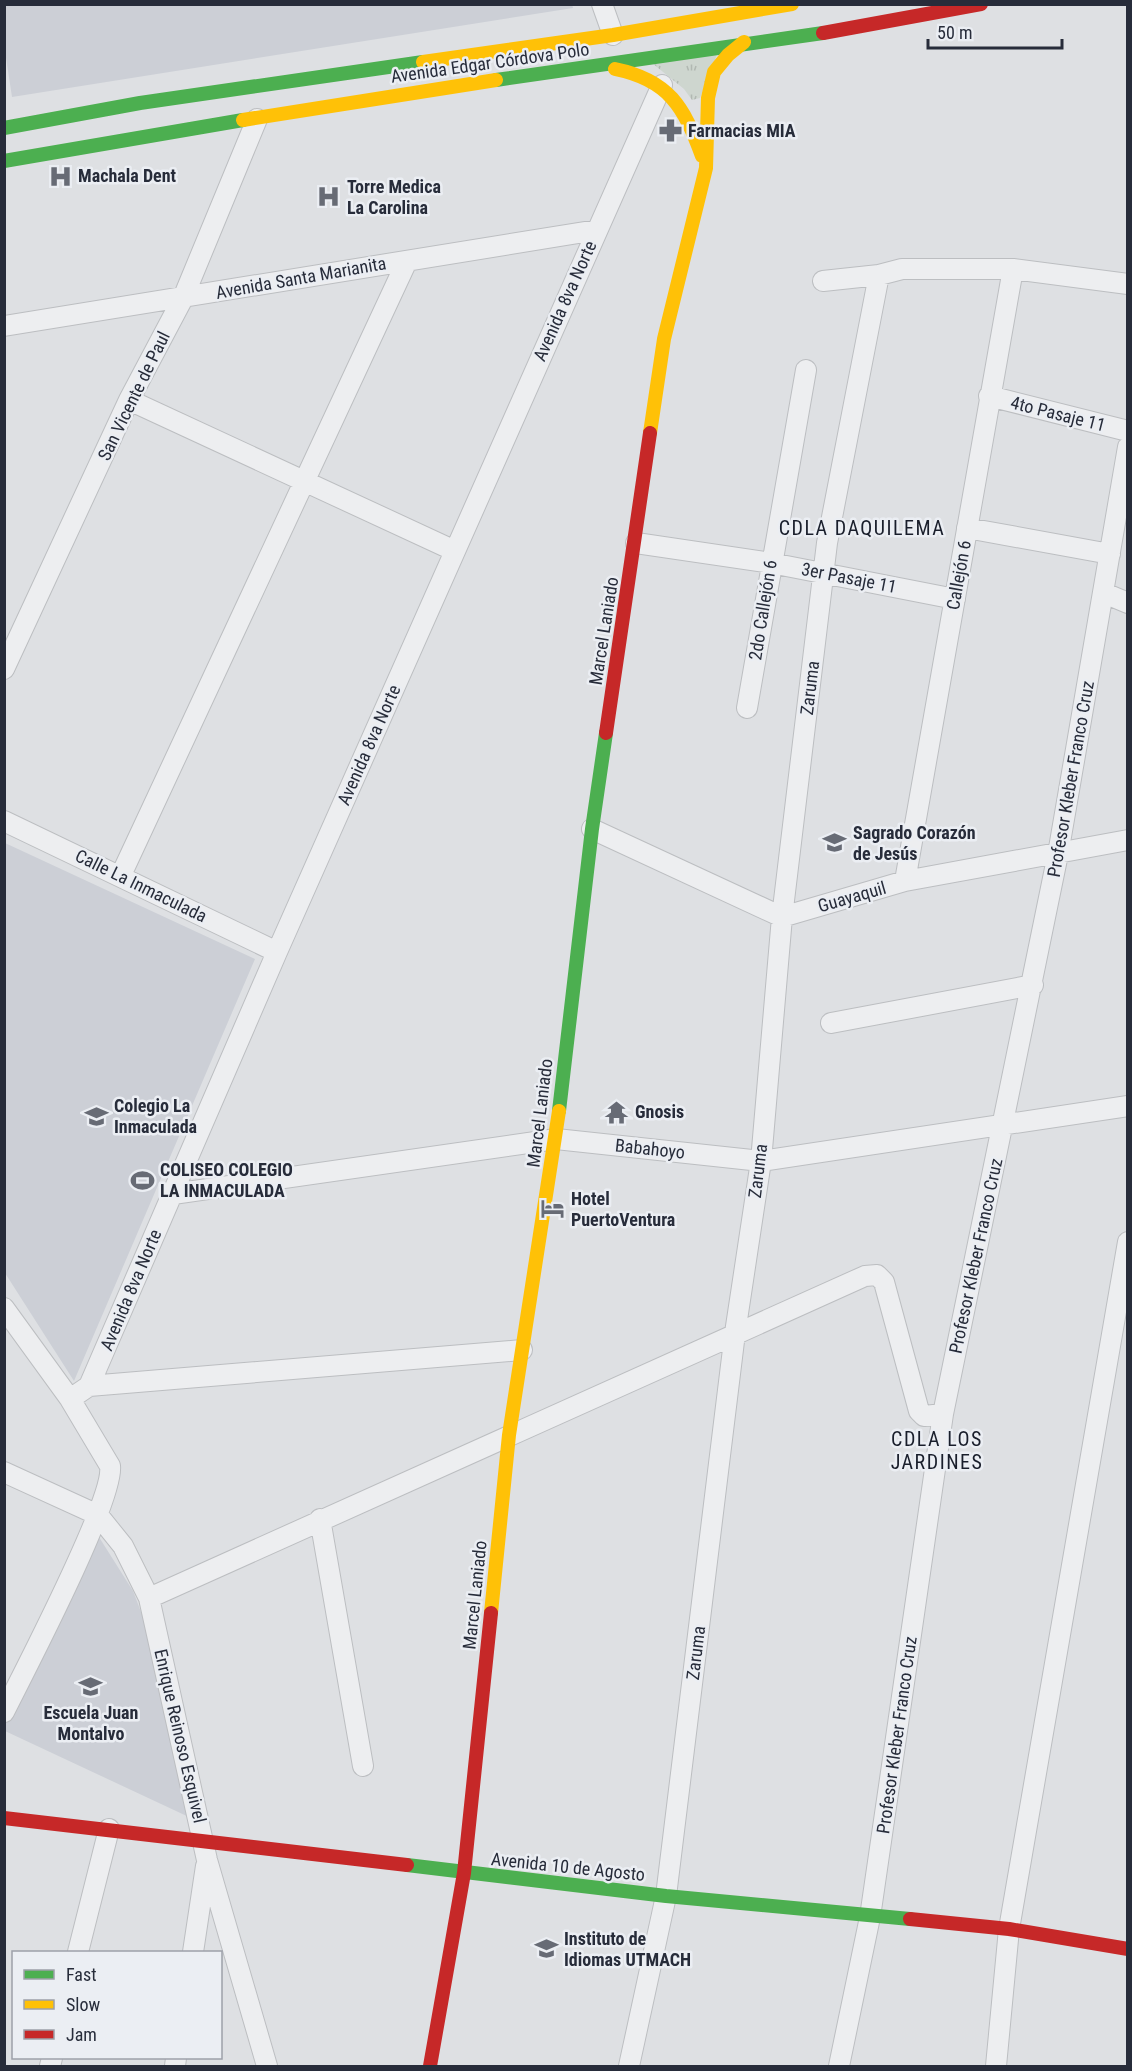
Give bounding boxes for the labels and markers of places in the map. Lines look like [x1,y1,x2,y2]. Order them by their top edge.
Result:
pharmacy icon: Farmacias MIA [657,118,683,144]
place label: Farmacias MIA [688,120,796,141]
hospital icon: Machala Dent [47,163,73,189]
place label: Machala Dent [78,165,177,186]
place label: Torre Medica La Carolina [347,176,441,218]
hospital icon: Torre Medica La Carolina [316,184,342,210]
place label: Sagrado Corazón de Jesús [853,822,976,864]
school or university icon: Sagrado Corazón de Jesús [822,830,848,856]
place label: Colegio La Inmaculada [114,1095,197,1137]
temple icon: Gnosis [604,1099,630,1125]
place label: Gnosis [635,1101,684,1122]
school or university icon: Colegio La Inmaculada [83,1103,109,1129]
place label: COLISEO COLEGIO LA INMACULADA [160,1159,293,1201]
sports icon: COLISEO COLEGIO LA INMACULADA [129,1167,155,1193]
place label: Hotel PuertoVentura [571,1188,675,1230]
hotel icon: Hotel PuertoVentura [540,1196,566,1222]
school or university icon: Escuela Juan Montalvo [78,1674,104,1700]
place label: Escuela Juan Montalvo [44,1702,138,1744]
place label: Instituto de Idiomas UTMACH [564,1928,691,1970]
school or university icon: Instituto de Idiomas UTMACH [533,1936,559,1962]

